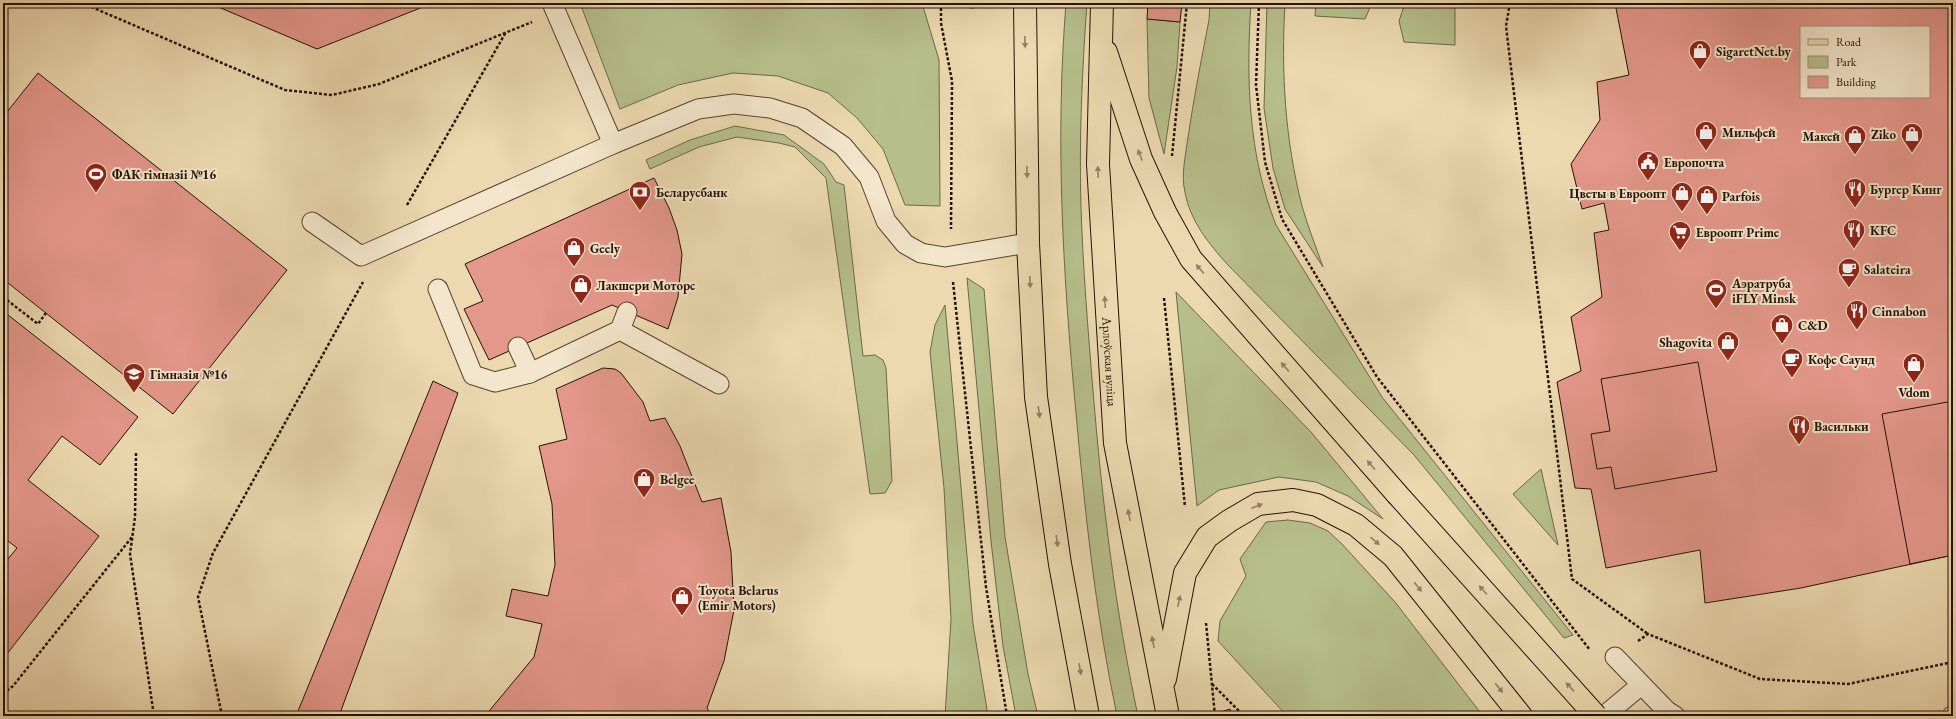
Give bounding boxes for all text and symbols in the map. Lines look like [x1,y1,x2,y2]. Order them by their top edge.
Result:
legend [1800,26,1930,98]
text: Road [1836,34,1862,50]
one-way arrow [1022,36,1028,49]
shop icon: SigaretNet.by [1687,38,1713,71]
place label: SigaretNet.by [1716,43,1792,60]
text: Park [1836,54,1857,70]
text: Building [1836,74,1877,90]
shop icon: Мильфей [1693,119,1719,152]
shop icon: Ziko [1899,121,1925,154]
shop icon: Макей [1842,123,1868,156]
place label: Мильфей [1722,124,1776,141]
place label: Ziko [1871,126,1896,143]
place label: Макей [1803,128,1840,145]
one-way arrow [1136,148,1142,160]
public building icon: Европочта [1635,149,1661,182]
place label: Европочта [1664,154,1725,171]
sports icon: ФАК гімназіі №16 [83,161,109,194]
place label: ФАК гімназіі №16 [112,166,216,183]
one-way arrow [1024,166,1030,179]
one-way arrow [1095,166,1102,178]
restaurant icon: Бургер Кинг [1842,176,1868,209]
bank icon: Беларусбанк [627,179,653,212]
shop icon: Цветы в Евроопт [1669,180,1695,213]
place label: Бургер Кинг [1870,181,1942,198]
shop icon: Parfois [1694,183,1720,216]
place label: Беларусбанк [656,184,728,201]
place label: Цветы в Евроопт [1569,185,1666,202]
place label: Parfois [1722,188,1760,205]
restaurant icon: KFC [1841,217,1867,250]
supermarket icon: Евроопт Prime [1667,219,1693,252]
place label: KFC [1870,222,1896,239]
place label: Евроопт Prime [1696,224,1780,241]
shop icon: Geely [561,235,587,268]
place label: Geely [590,240,621,257]
cafe icon: Salateira [1836,256,1862,289]
place label: Salateira [1864,261,1911,278]
one-way arrow [1195,264,1204,275]
shop icon: Лакшери Моторс [568,272,594,305]
place label: Аэратруба iFLY Minsk [1731,275,1797,307]
one-way arrow [1027,276,1034,288]
place label: Лакшери Моторс [596,277,696,294]
sports icon: Аэратруба iFLY Minsk [1703,277,1729,310]
one-way arrow [1102,296,1109,308]
restaurant icon: Cinnabon [1844,298,1870,331]
place label: Cinnabon [1872,303,1927,320]
shop icon: C&D [1769,312,1795,345]
street label: Арлоўская вуліца [1099,315,1121,408]
place label: C&D [1798,317,1828,334]
shop icon: Shagovita [1715,329,1741,362]
place label: Shagovita [1659,334,1712,351]
cafe icon: Кофе Саунд [1779,346,1805,379]
place label: Кофе Саунд [1808,351,1875,368]
shop icon: Vdom [1901,351,1927,384]
school or university icon: Гімназія №16 [121,361,147,394]
one-way arrow [1281,362,1290,373]
place label: Гімназія №16 [150,366,228,383]
place label: Vdom [1898,384,1930,401]
one-way arrow [1036,406,1042,418]
restaurant icon: Васильки [1786,413,1812,446]
place label: Васильки [1814,418,1869,435]
one-way arrow [1366,460,1376,470]
shop icon: Belgee [631,466,657,499]
place label: Belgee [660,471,695,488]
one-way arrow [1252,502,1264,508]
one-way arrow [1126,509,1132,521]
one-way arrow [1054,535,1060,547]
one-way arrow [1371,536,1380,545]
one-way arrow [1413,581,1422,592]
place label: Toyota Belarus (Emir Motors) [698,582,779,614]
shop icon: Toyota Belarus (Emir Motors) [669,584,695,617]
one-way arrow [1479,586,1488,595]
one-way arrow [1177,595,1183,607]
one-way arrow [1150,636,1156,648]
one-way arrow [1077,663,1083,675]
one-way arrow [1565,682,1574,692]
one-way arrow [1495,683,1504,694]

